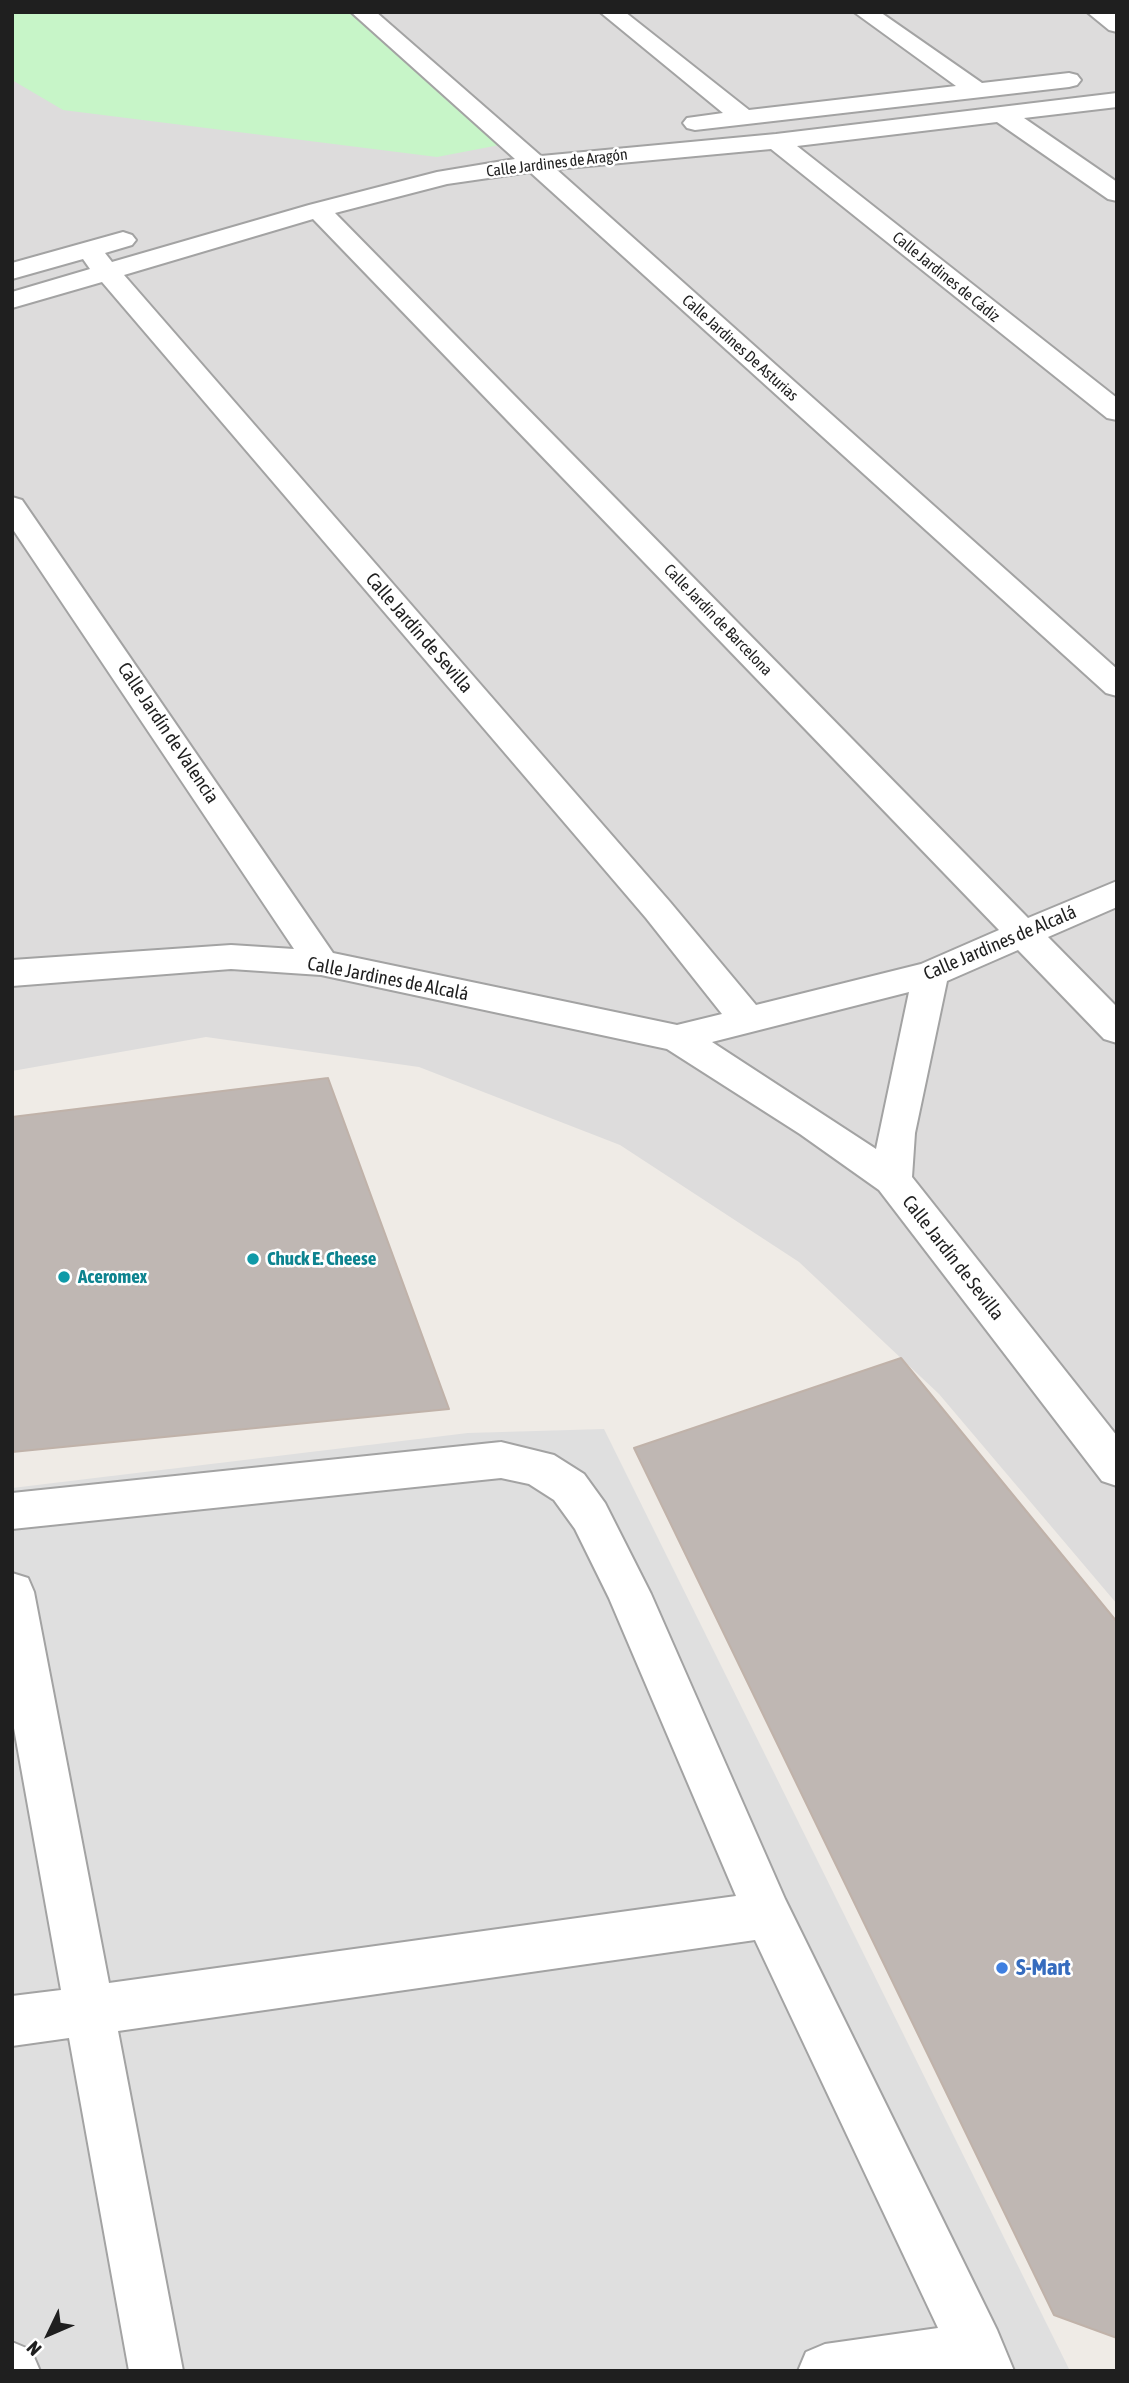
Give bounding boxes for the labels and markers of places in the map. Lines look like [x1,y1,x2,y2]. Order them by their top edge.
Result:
place label: Chuck E. Cheese [267,1248,376,1270]
marker: Chuck E. Cheese [245,1251,261,1267]
place label: Aceromex [78,1266,147,1288]
marker: Aceromex [56,1269,72,1285]
place label: S-Mart [1016,1954,1071,1982]
marker: S-Mart [994,1960,1010,1976]

